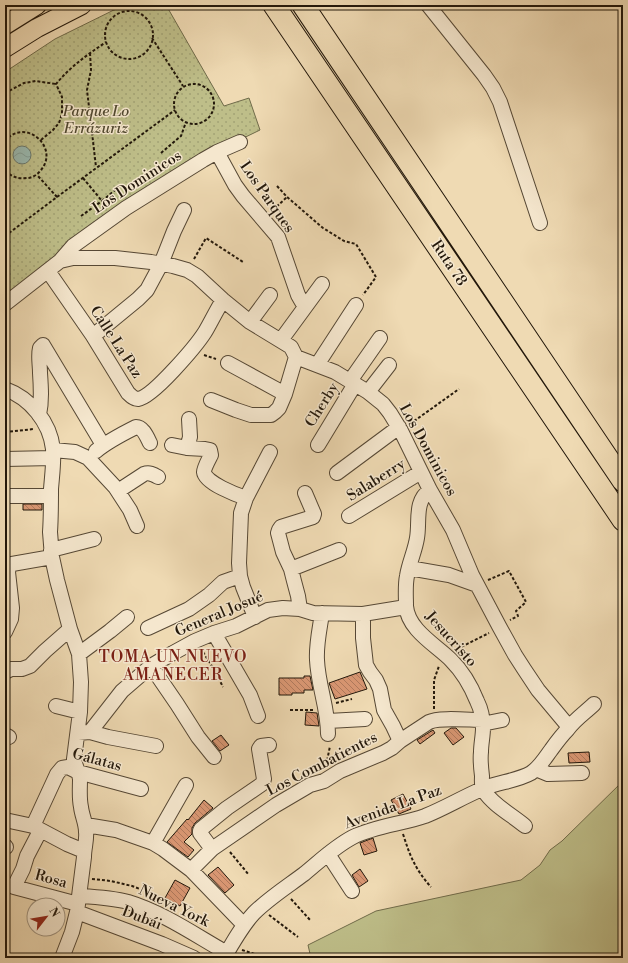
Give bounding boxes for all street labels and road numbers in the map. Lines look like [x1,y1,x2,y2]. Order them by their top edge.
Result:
street label: Los Dominicos [89,146,185,218]
street label: Los Parques [235,157,299,237]
street label: Ruta 78 [427,236,471,290]
street label: Calle La Paz [86,302,146,382]
street label: Cherby [301,379,343,431]
street label: Los Dominicos [395,400,461,500]
street label: Salaberry [343,454,409,505]
street label: General Josué [172,587,266,641]
street label: Jesucristo [420,606,481,671]
street label: Los Combatientes [263,728,381,800]
street label: Gálatas [70,744,124,776]
street label: Avenida La Paz [341,781,444,834]
street label: Rosa [33,866,70,893]
street label: Nueva York [135,881,214,932]
street label: Dubái [119,902,165,934]

